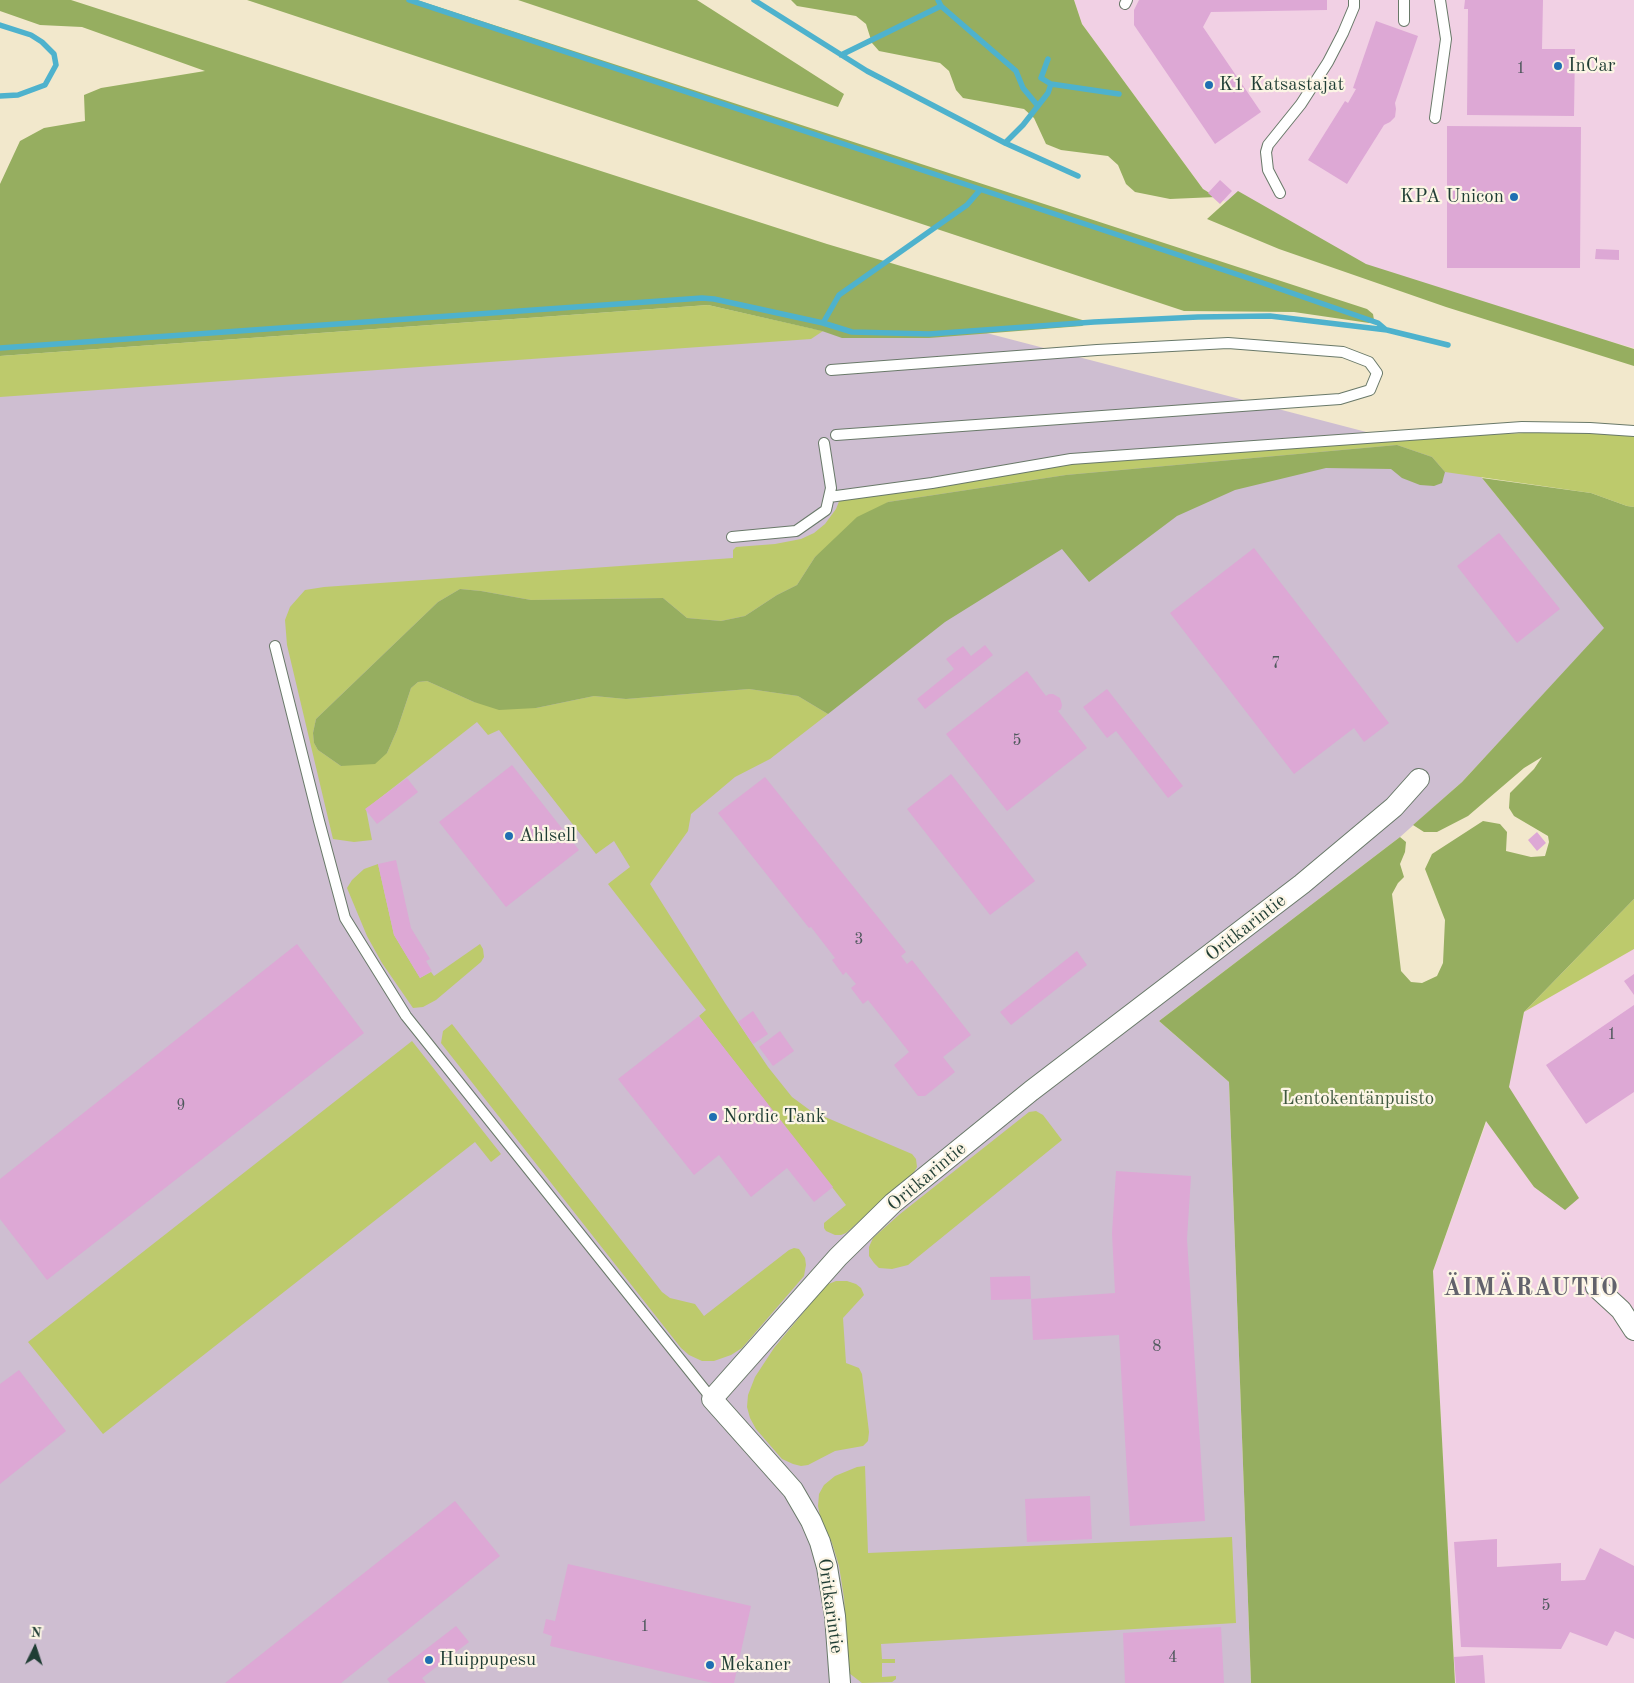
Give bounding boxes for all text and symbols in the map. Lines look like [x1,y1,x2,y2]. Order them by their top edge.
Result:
place label: InCar [1568,55,1616,77]
house number: 1 [1516,59,1526,79]
marker: InCar [1552,60,1564,72]
place label: K1 Katsastajat [1219,74,1344,96]
marker: K1 Katsastajat [1203,79,1215,91]
place label: KPA Unicon [1400,186,1504,208]
marker: KPA Unicon [1508,191,1520,203]
house number: 7 [1271,654,1281,674]
house number: 5 [1012,731,1022,751]
place label: Ahlsell [519,825,576,847]
marker: Ahlsell [503,830,515,842]
street label: Oritkarintie [1201,890,1291,966]
house number: 3 [854,930,864,950]
house number: 1 [1607,1025,1617,1045]
park label: Lentokentänpuisto [1282,1088,1434,1110]
house number: 9 [176,1096,186,1116]
place label: Nordic Tank [723,1106,826,1128]
marker: Nordic Tank [707,1111,719,1123]
street label: Oritkarintie [883,1137,971,1217]
district label: ÄIMÄRAUTIO [1442,1275,1620,1303]
house number: 8 [1152,1337,1162,1357]
street label: Oritkarintie [812,1557,848,1655]
house number: 5 [1541,1596,1551,1616]
house number: 1 [640,1617,650,1637]
north arrow [10,1623,60,1673]
text: N [30,1626,42,1640]
house number: 4 [1168,1648,1178,1668]
place label: Huippupesu [439,1649,536,1671]
marker: Huippupesu [423,1654,435,1666]
place label: Mekaner [720,1654,791,1676]
marker: Mekaner [704,1659,716,1671]

